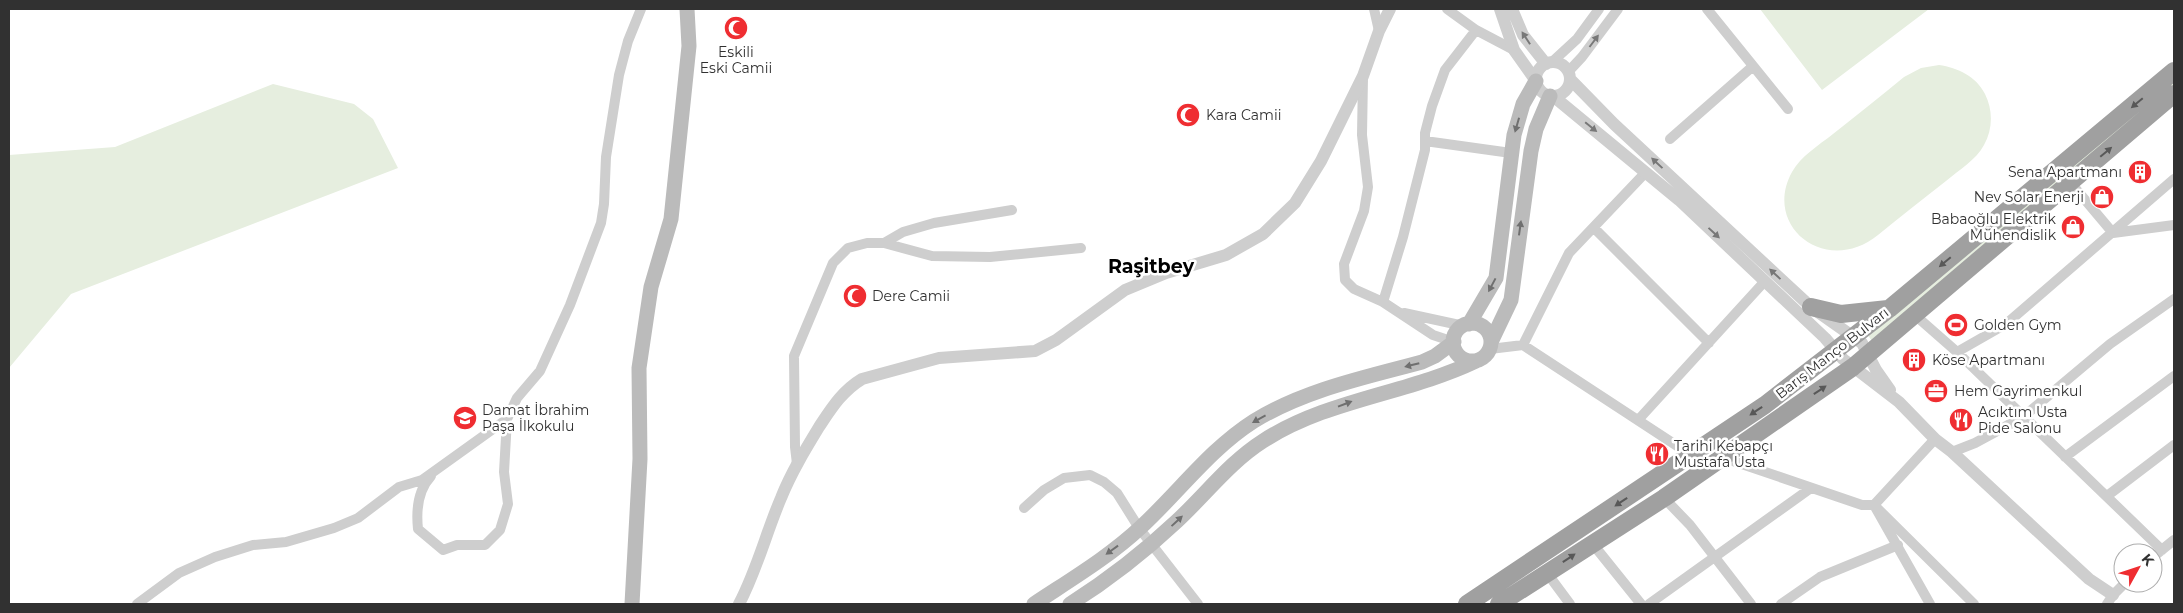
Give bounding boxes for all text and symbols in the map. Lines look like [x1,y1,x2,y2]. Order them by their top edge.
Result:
mosque icon: Eskili Eski Camii [723,15,749,41]
one-way arrow [1521,31,1531,45]
one-way arrow [1589,34,1599,48]
place label: Eskili Eski Camii [700,43,772,77]
one-way arrow [2131,97,2144,108]
mosque icon: Kara Camii [1175,102,1201,128]
place label: Kara Camii [1206,106,1281,124]
one-way arrow [1513,118,1521,133]
one-way arrow [1584,121,1597,132]
one-way arrow [2099,146,2111,158]
one-way arrow [1651,157,1663,169]
building icon: Sena Apartmanı [2127,159,2153,185]
place label: Sena Apartmanı [2008,163,2122,181]
shop icon: Nev Solar Enerji [2089,184,2115,210]
place label: Nev Solar Enerji [1974,188,2084,206]
place label: Babaoğlu Elektrik Mühendislik [1931,210,2057,244]
shop icon: Babaoğlu Elektrik Mühendislik [2060,214,2086,240]
one-way arrow [1516,220,1524,236]
one-way arrow [1707,227,1719,239]
district label: Raşitbey [1108,255,1195,278]
one-way arrow [1938,257,1951,268]
one-way arrow [1770,268,1782,280]
one-way arrow [1488,278,1497,292]
mosque icon: Dere Camii [842,283,868,309]
place label: Dere Camii [872,287,950,305]
street label: Barış Manço Bulvarı [1772,303,1892,403]
sports icon: Golden Gym [1943,312,1969,338]
place label: Golden Gym [1974,316,2062,334]
building icon: Köse Apartmanı [1901,347,1927,373]
place label: Köse Apartmanı [1932,351,2045,369]
one-way arrow [1404,361,1419,369]
office icon: Hem Gayrimenkul [1923,378,1949,404]
place label: Hem Gayrimenkul [1954,382,2082,400]
one-way arrow [1813,385,1827,395]
one-way arrow [1338,400,1353,408]
place label: Damat İbrahim Paşa İlkokulu [482,401,589,435]
place label: Acıktım Usta Pide Salonu [1978,403,2068,437]
school or university icon: Damat İbrahim Paşa İlkokulu [452,405,478,431]
one-way arrow [1749,406,1762,416]
restaurant icon: Acıktım Usta Pide Salonu [1948,407,1974,433]
one-way arrow [1252,415,1266,423]
place label: Tarihi Kebapçı Mustafa Usta [1674,437,1773,471]
restaurant icon: Tarihi Kebapçı Mustafa Usta [1644,441,1670,467]
one-way arrow [1614,497,1628,507]
one-way arrow [1171,515,1183,527]
north arrow [2113,543,2163,593]
one-way arrow [1105,545,1119,555]
text: K [2138,550,2159,570]
one-way arrow [1562,553,1575,563]

